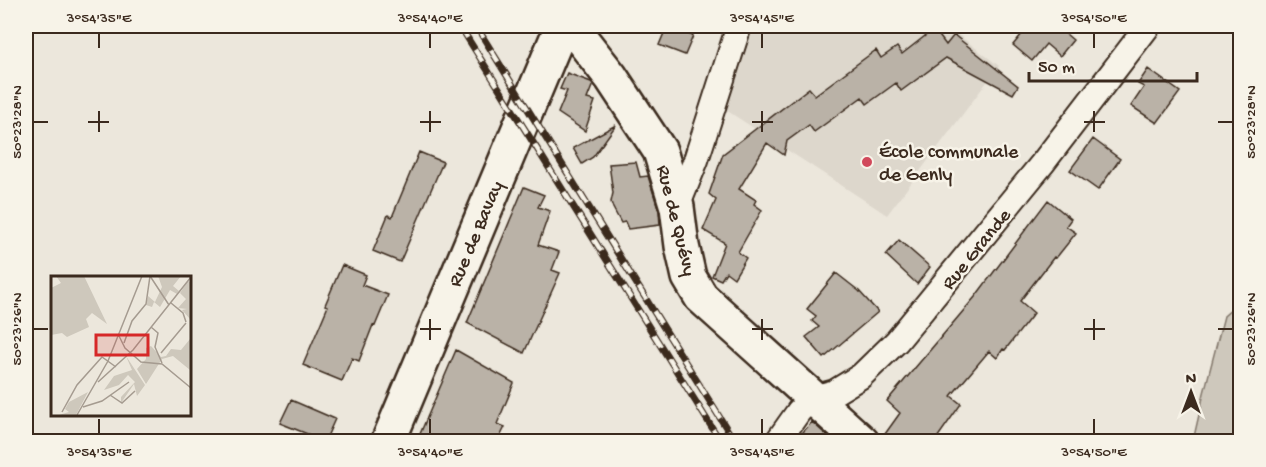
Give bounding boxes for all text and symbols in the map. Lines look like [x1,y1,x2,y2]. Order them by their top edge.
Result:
text: 3°54'35"E [66,10,132,28]
text: 3°54'40"E [397,10,463,28]
text: 3°54'45"E [729,10,795,28]
text: 3°54'50"E [1060,10,1127,28]
scale bar [1029,45,1197,83]
text: 50 m [1038,58,1075,79]
text: 50°23'28"N [9,85,27,159]
text: 50°23'28"N [1243,85,1261,159]
place label: École communale de Genly [879,141,1019,188]
marker: École communale de Genly [860,155,874,169]
street label: Rue de Quévy [650,163,700,279]
street label: Rue de Bavay [445,178,510,291]
street label: Rue Grande [938,205,1018,295]
inset map [51,276,190,416]
text: 50°23'26"N [9,292,27,366]
text: 50°23'26"N [1243,292,1261,366]
north arrow [1161,362,1221,422]
text: N [1186,371,1197,390]
text: 3°54'35"E [66,444,132,462]
text: 3°54'40"E [397,444,463,462]
text: 3°54'45"E [729,444,795,462]
text: 3°54'50"E [1060,444,1127,462]

